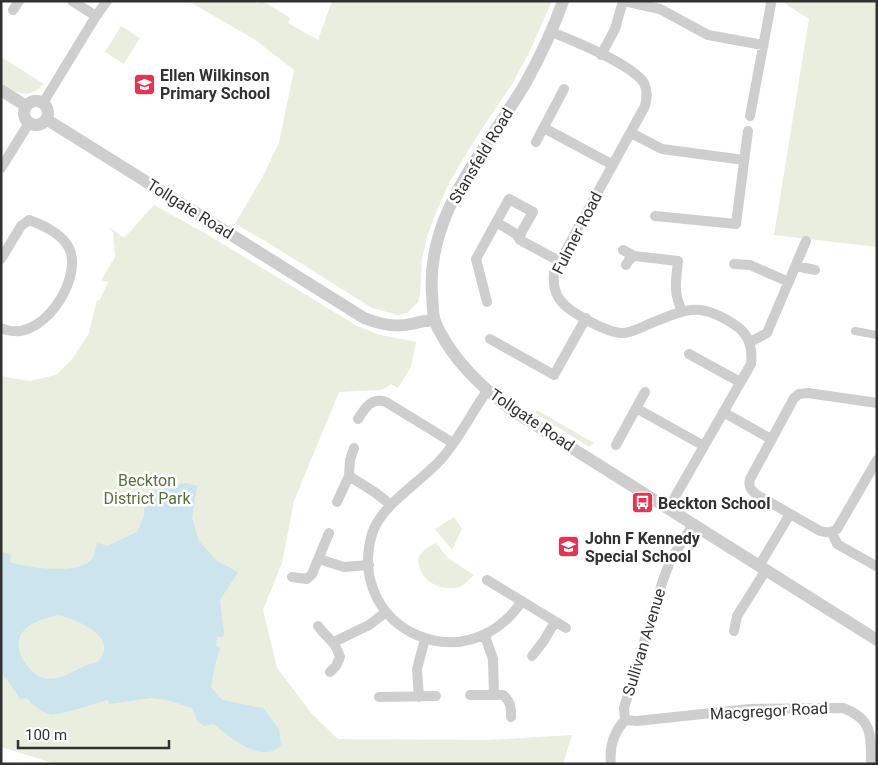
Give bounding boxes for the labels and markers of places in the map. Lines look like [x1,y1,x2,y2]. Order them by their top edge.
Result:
place label: Ellen Wilkinson Primary School [160,66,270,103]
school or university icon: Ellen Wilkinson Primary School [132,72,156,96]
bus stop icon: Beckton School [630,491,654,515]
place label: Beckton School [658,494,770,513]
place label: John F Kennedy Special School [585,529,701,566]
school or university icon: John F Kennedy Special School [557,535,581,559]

